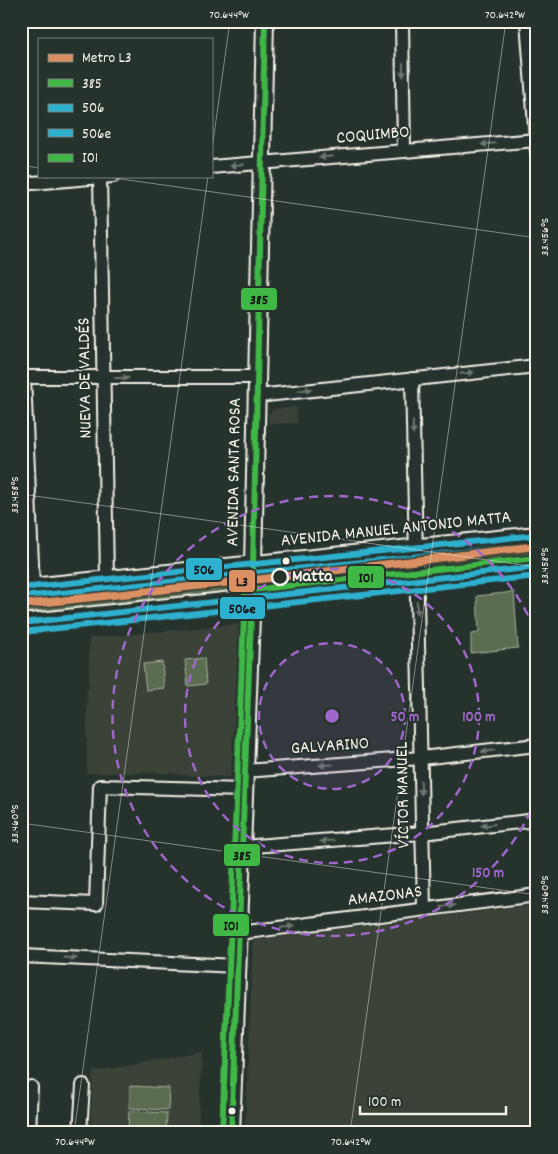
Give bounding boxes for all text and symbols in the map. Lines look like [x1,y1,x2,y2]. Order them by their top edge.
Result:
text: 70.644°W [209,7,249,24]
text: 70.642°W [485,7,525,24]
legend [38,38,212,178]
text: Metro L3 [82,48,131,70]
one-way arrow [399,62,407,78]
text: 385 [82,74,102,96]
text: 506 [82,98,104,120]
street label: COQUIMBO [335,120,411,152]
text: 506e [82,124,111,146]
one-way arrow [480,141,496,149]
text: I01 [82,148,98,170]
one-way arrow [318,154,334,162]
one-way arrow [228,161,244,169]
text: 33.456°S [537,218,554,256]
line badge: 385 [240,287,278,311]
text: 385 [250,291,269,311]
street label: NUEVA DE VALDÉS [72,317,100,439]
one-way arrow [459,369,475,377]
one-way arrow [115,374,131,382]
one-way arrow [298,386,314,394]
street label: AVENIDA SANTA ROSA [221,397,249,547]
one-way arrow [409,420,417,436]
text: 33.458°S [7,476,24,514]
street label: AVENIDA MANUEL ANTONIO MATTA [279,505,513,555]
text: 33.458°S [537,547,554,585]
unlabelled marker [281,556,291,566]
line badge: 506 [185,557,223,581]
text: 506 [194,561,215,581]
place label: Matta [292,565,333,590]
line badge: I01 [347,565,385,589]
marker: Matta [271,568,289,586]
line badge: L3 [228,569,256,593]
text: I01 [358,569,374,589]
text: L3 [236,573,248,593]
line badge: 506e [219,596,266,620]
text: 506e [228,600,256,620]
one-way arrow [413,600,421,616]
centre of rings [323,707,341,725]
text: 50 m [391,707,419,729]
text: 100 m [462,707,496,729]
street label: GALVARINO [290,732,370,762]
street label: VÍCTOR MANUEL [391,741,417,848]
one-way arrow [480,747,496,755]
one-way arrow [318,761,334,769]
one-way arrow [418,780,426,796]
text: 33.460°S [7,804,24,844]
one-way arrow [480,821,496,829]
one-way arrow [318,837,334,845]
line badge: 385 [223,843,261,867]
text: 385 [233,847,252,867]
text: 150 m [472,863,504,885]
text: 33.460°S [537,875,554,915]
street label: AMAZONAS [346,880,424,914]
one-way arrow [441,902,457,910]
line badge: I01 [212,913,250,937]
text: I01 [223,917,239,937]
one-way arrow [279,923,295,931]
one-way arrow [62,955,78,963]
scale bar [360,1084,507,1116]
text: 100 m [368,1092,401,1114]
unlabelled marker [227,1106,237,1116]
text: 70.644°W [55,1134,95,1151]
text: 70.642°W [331,1134,371,1151]

